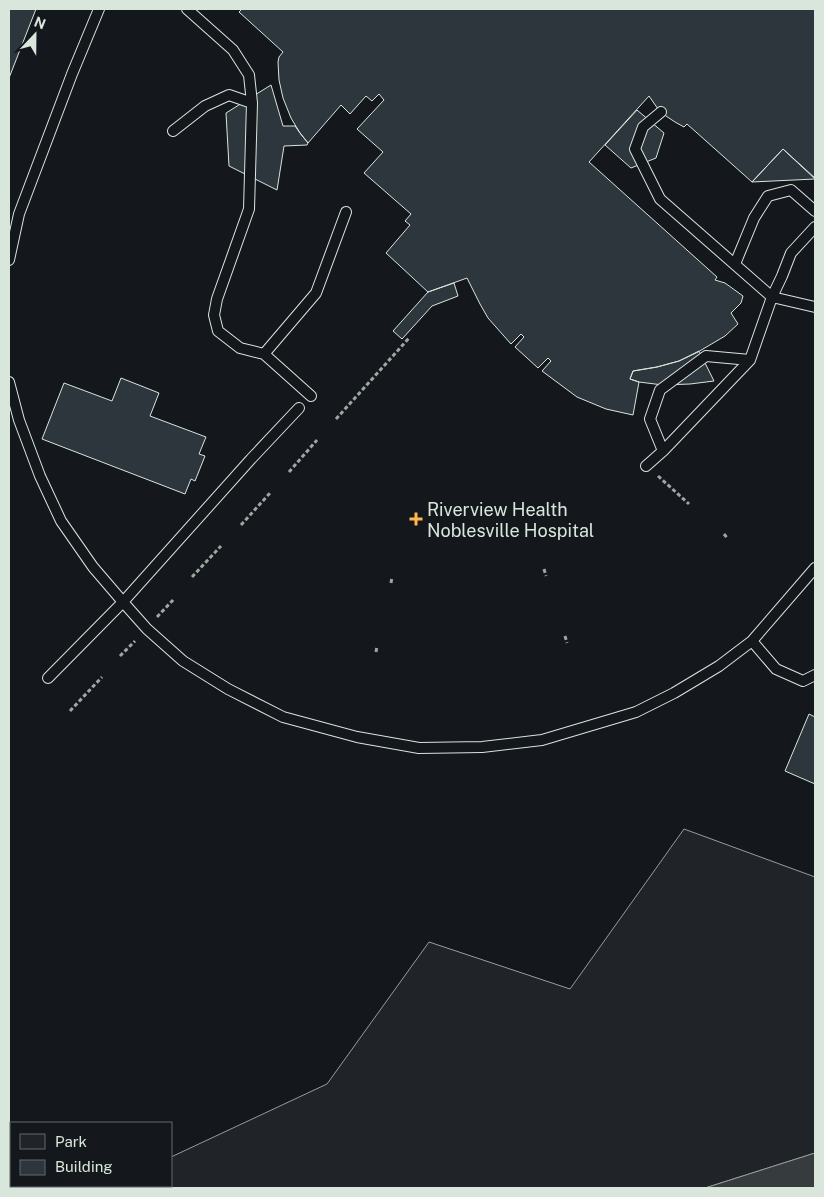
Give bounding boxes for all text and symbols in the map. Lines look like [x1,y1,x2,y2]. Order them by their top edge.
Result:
north arrow [10,10,60,60]
text: N [32,13,48,32]
place label: Riverview Health Noblesville Hospital [427,499,594,541]
marker: Riverview Health Noblesville Hospital [409,512,423,526]
legend [10,1122,172,1187]
text: Park [55,1133,87,1150]
text: Building [55,1158,113,1175]

